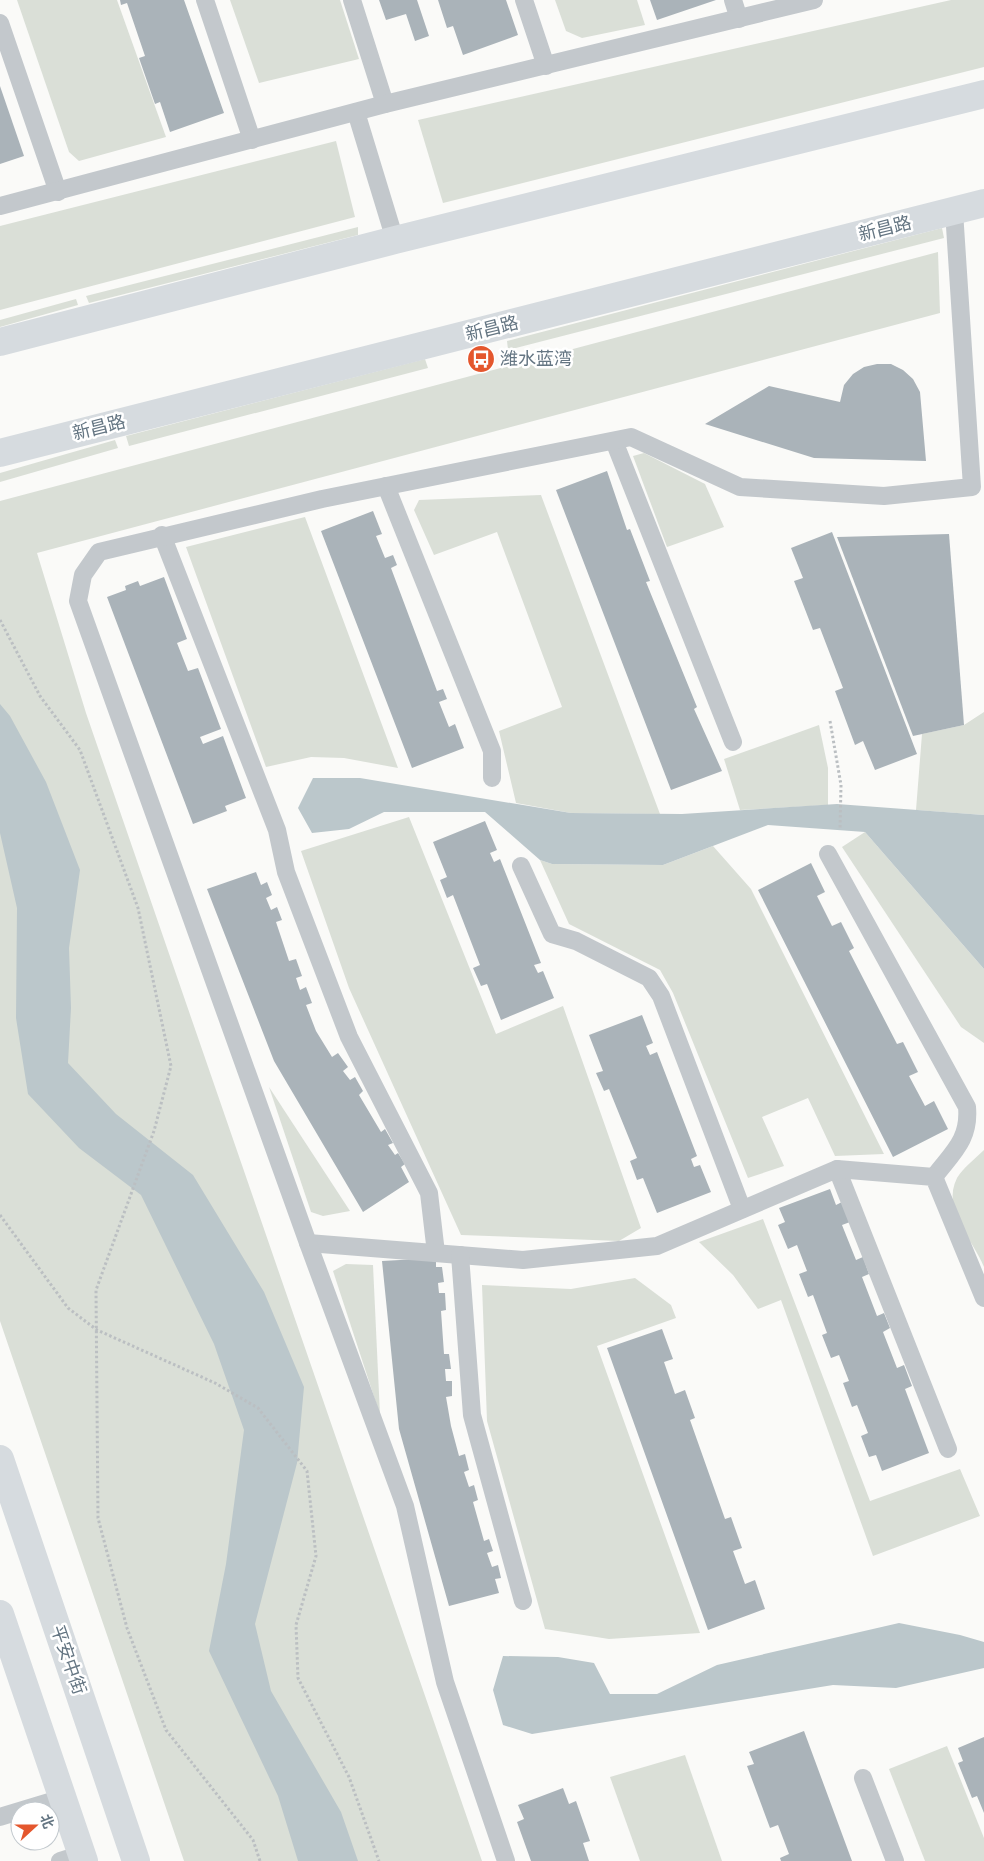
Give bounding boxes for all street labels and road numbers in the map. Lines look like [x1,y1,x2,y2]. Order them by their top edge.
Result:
street label: 新昌路 [856,212,914,246]
street label: 新昌路 [463,312,521,346]
street label: 新昌路 [70,411,128,445]
street label: 平安中街 [46,1623,90,1697]

